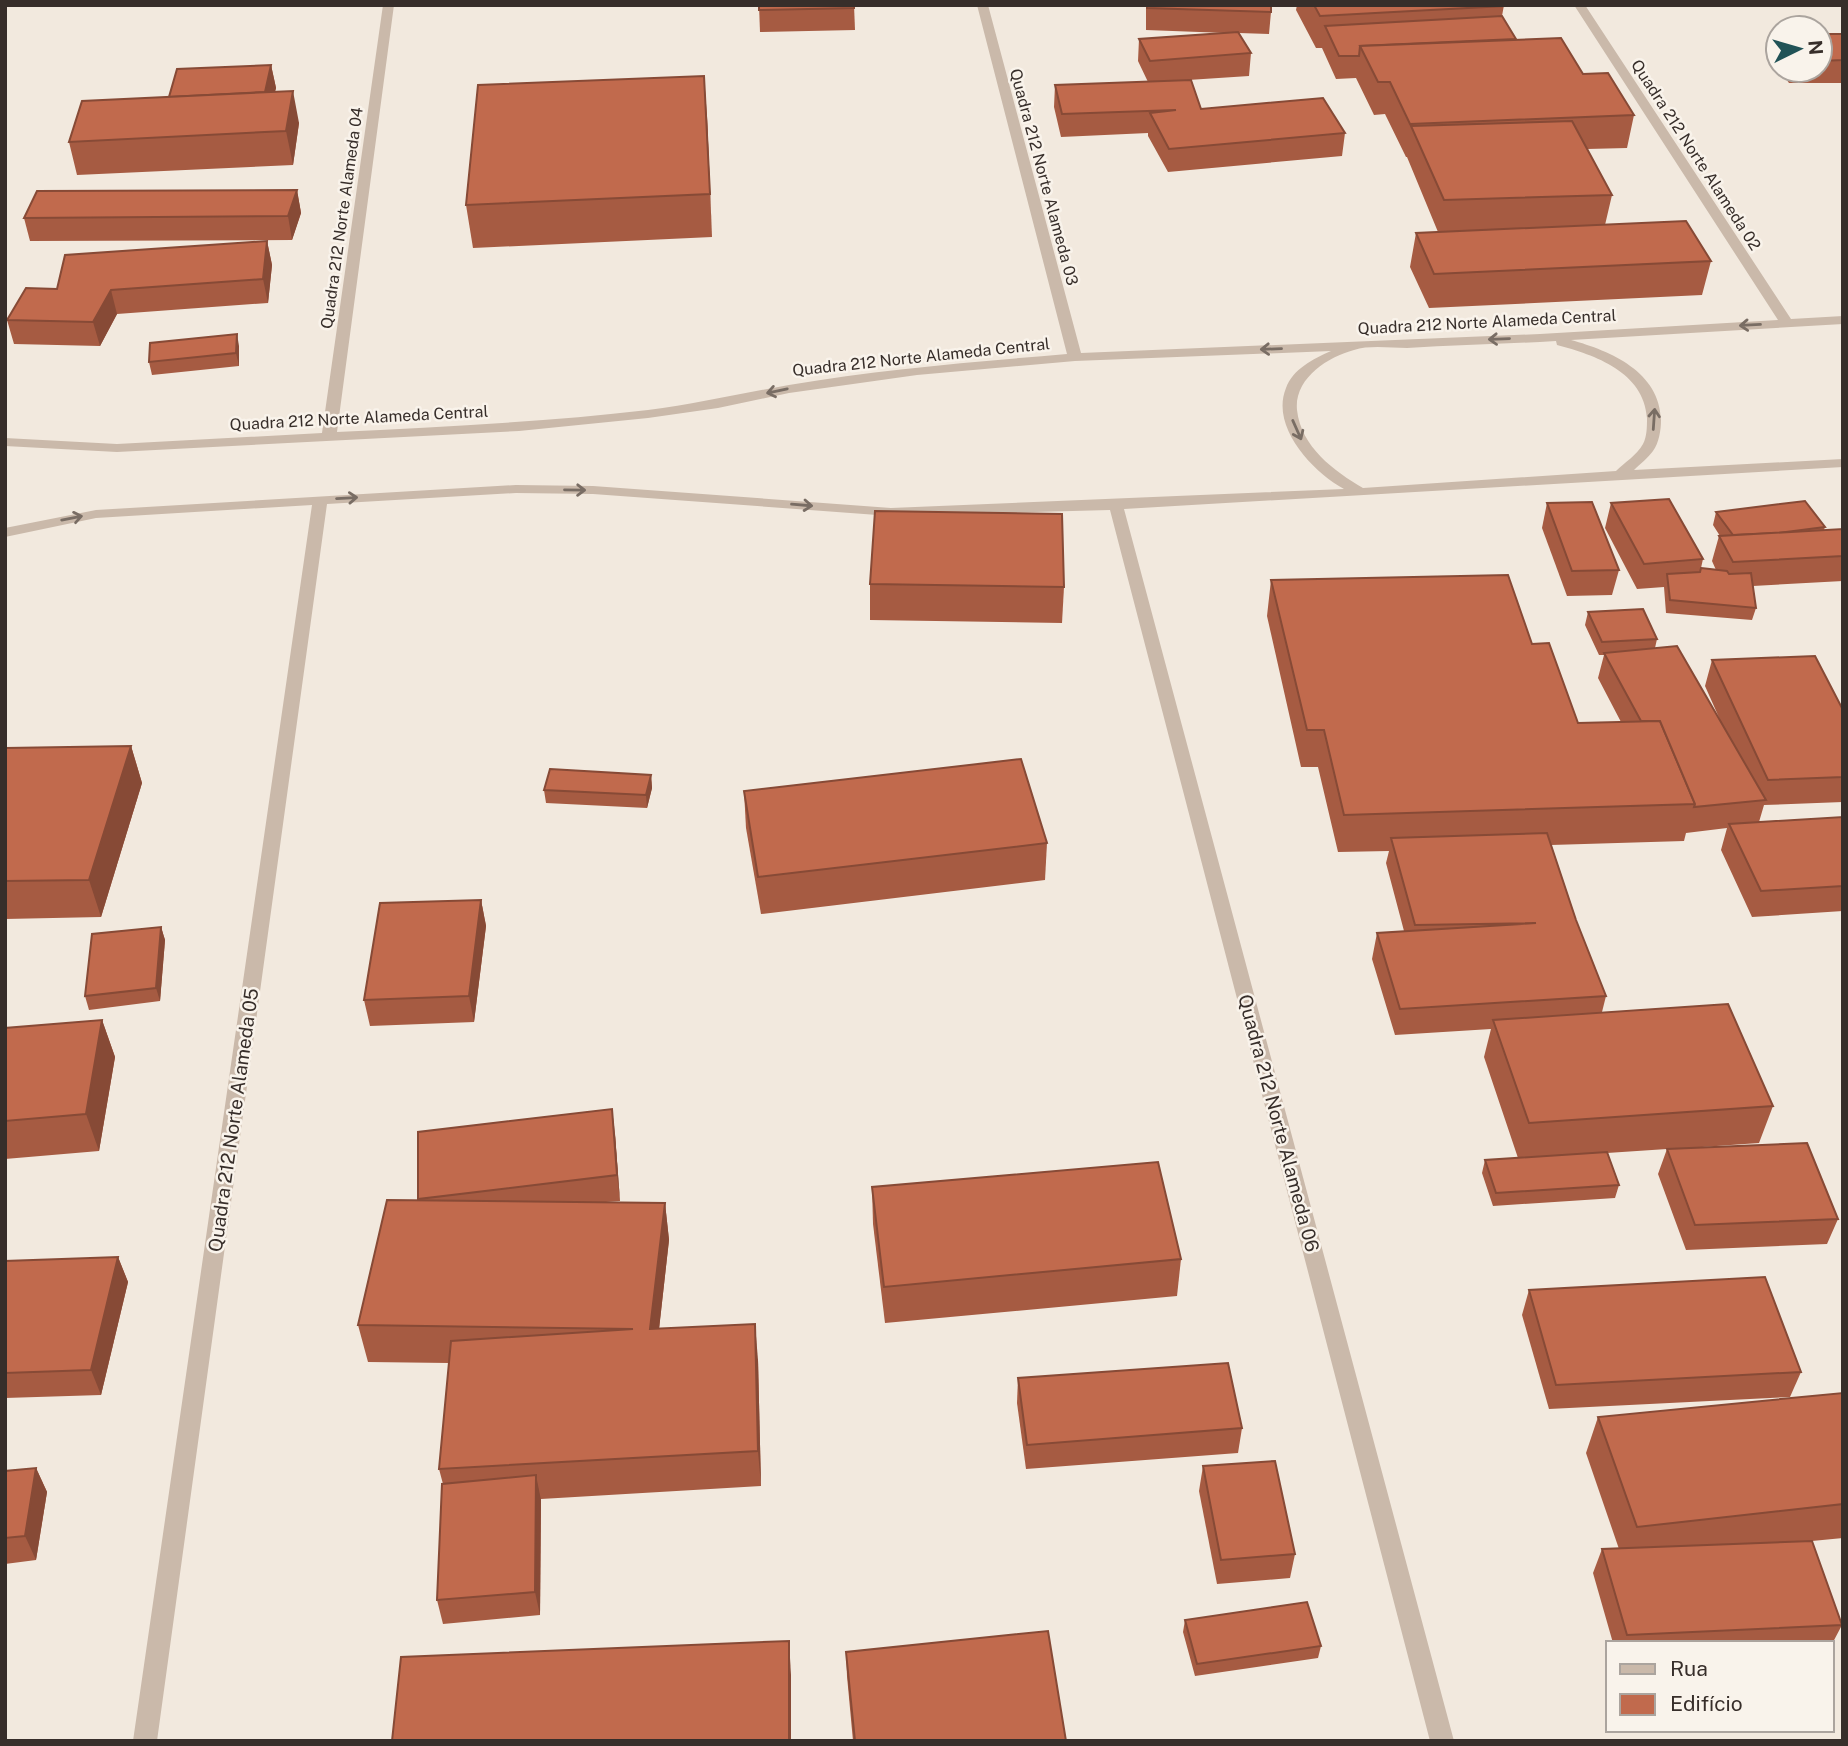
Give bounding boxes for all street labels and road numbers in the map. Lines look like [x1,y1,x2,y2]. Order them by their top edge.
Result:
street label: Quadra 212 Norte Alameda 02 [1627,56,1765,254]
street label: Quadra 212 Norte Alameda 03 [1006,66,1082,288]
street label: Quadra 212 Norte Alameda 04 [317,106,367,330]
street label: Quadra 212 Norte Alameda Central [1357,306,1617,338]
street label: Quadra 212 Norte Alameda Central [791,334,1051,380]
street label: Quadra 212 Norte Alameda Central [229,402,489,434]
street label: Quadra 212 Norte Alameda 05 [204,987,262,1253]
street label: Quadra 212 Norte Alameda 06 [1234,992,1324,1254]

